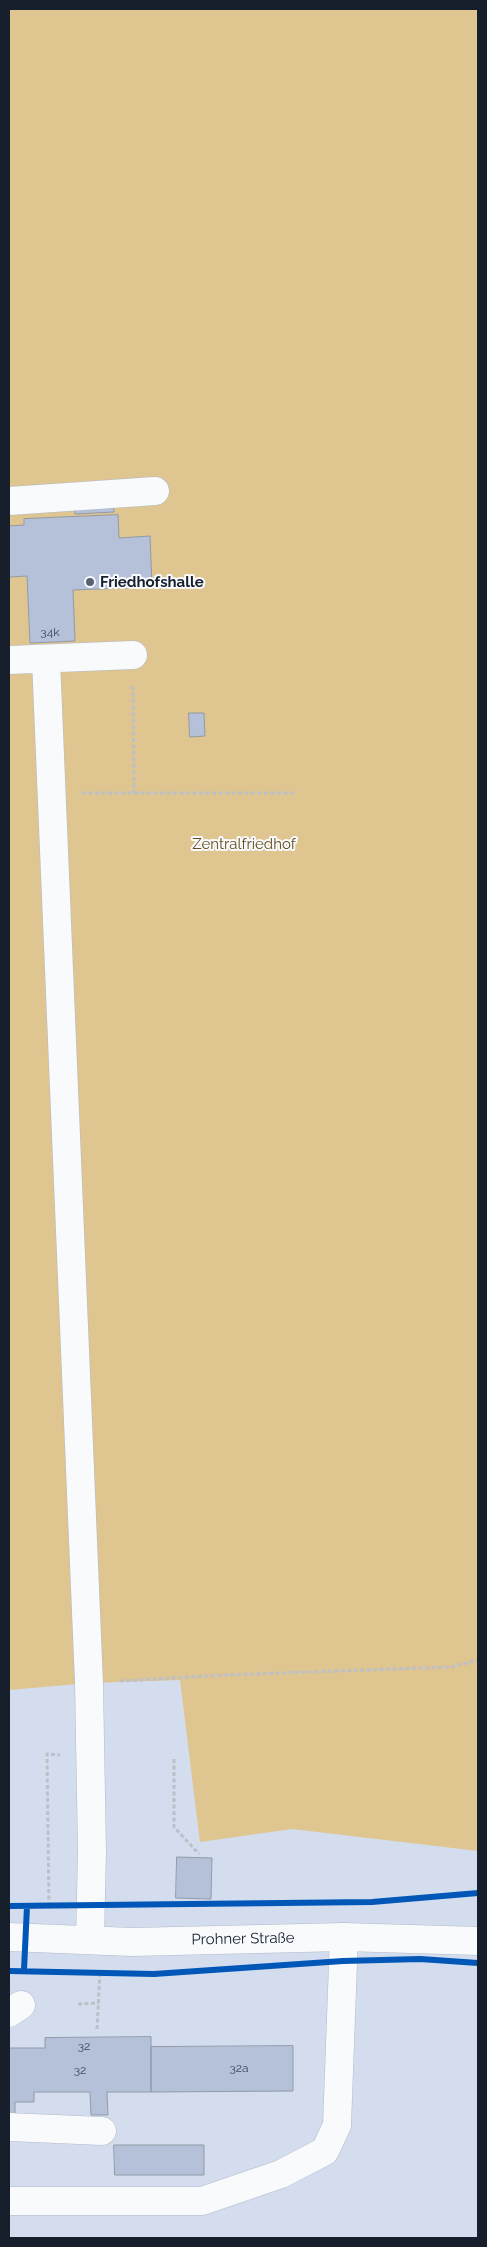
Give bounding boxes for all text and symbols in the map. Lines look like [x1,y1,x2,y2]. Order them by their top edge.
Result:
place label: Friedhofshalle [100,573,204,591]
marker: Friedhofshalle [84,576,96,588]
house number: 34k [40,625,60,639]
park label: Zentralfriedhof [192,835,296,853]
street label: Prohner Straße [191,1929,295,1949]
house number: 32 [78,2039,90,2053]
house number: 32a [229,2061,249,2075]
house number: 32 [74,2063,86,2077]

